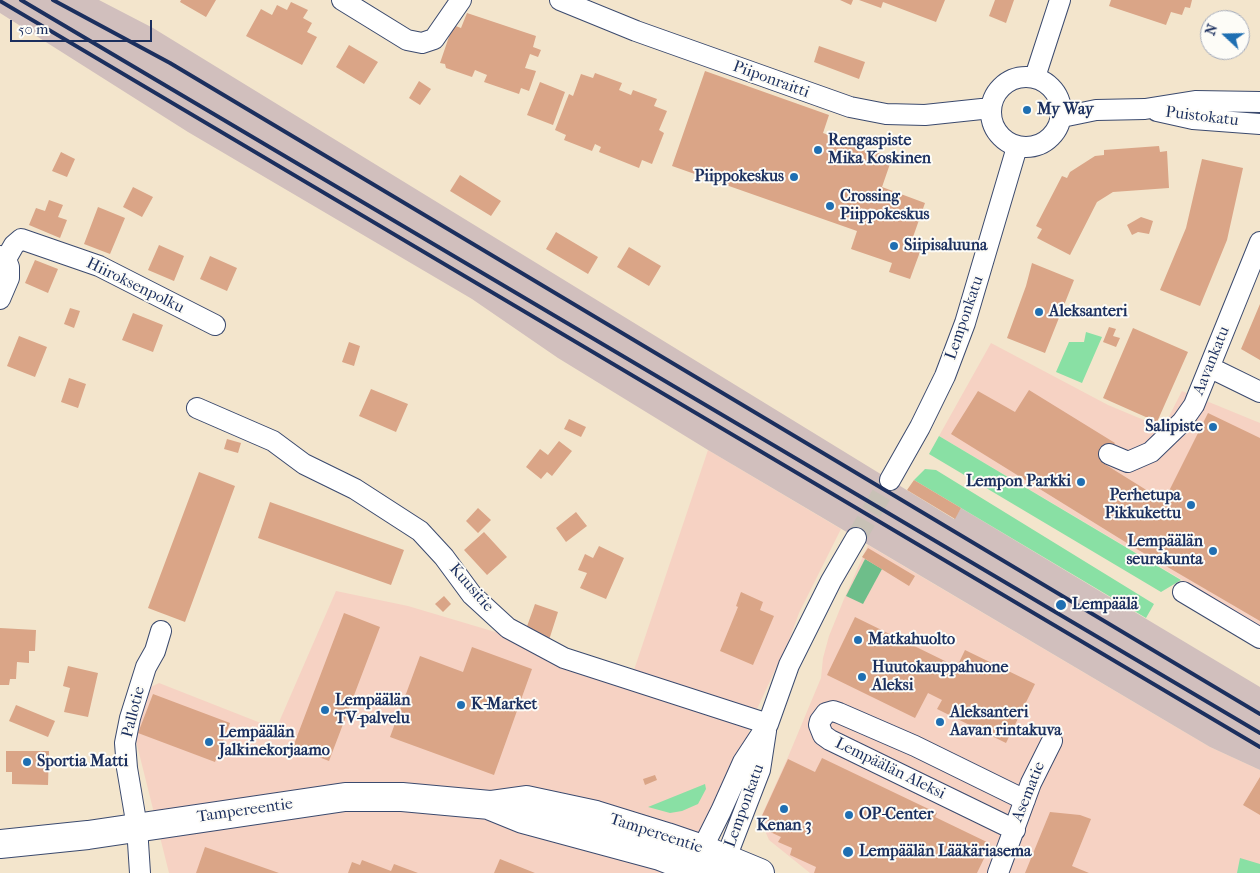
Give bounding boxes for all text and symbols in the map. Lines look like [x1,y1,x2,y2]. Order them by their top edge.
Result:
scale bar [12,10,155,42]
north arrow [1200,10,1250,60]
text: 50 m [18,20,48,38]
text: N [1202,22,1221,38]
street label: Piiponraitti [730,57,812,103]
place label: My Way [1037,100,1094,120]
street label: Puistokatu [1164,103,1240,131]
marker: My Way [1021,104,1033,116]
place label: Rengaspiste Mika Koskinen [828,131,931,169]
marker: Rengaspiste Mika Koskinen [812,144,824,156]
place label: Piippokeskus [695,167,784,187]
marker: Piippokeskus [788,171,800,183]
place label: Crossing Piippokeskus [840,187,929,225]
marker: Crossing Piippokeskus [824,200,836,212]
place label: Siipisaluuna [904,236,987,256]
marker: Siipisaluuna [888,240,900,252]
street label: Hiiroksenpolku [83,254,187,318]
street label: Lemponkatu [942,274,988,362]
place label: Aleksanteri [1049,302,1127,322]
marker: Aleksanteri [1033,306,1045,318]
street label: Aavankatu [1190,324,1234,398]
place label: Salipiste [1145,417,1203,437]
marker: Salipiste [1207,421,1219,433]
place label: Lempon Parkki [966,472,1071,492]
marker: Lempon Parkki [1075,476,1087,488]
place label: Perhetupa Pikkukettu [1105,486,1181,524]
marker: Perhetupa Pikkukettu [1185,499,1197,511]
place label: Lempäälän seurakunta [1126,532,1203,570]
marker: Lempäälän seurakunta [1207,545,1219,557]
street label: Kuusitie [445,560,497,616]
place label: Lempäälä [1072,595,1138,615]
marker: Lempäälä [1054,598,1068,612]
place label: Matkahuolto [868,630,955,650]
marker: Matkahuolto [852,634,864,646]
place label: Huutokauppahuone Aleksi [872,658,1008,696]
marker: Huutokauppahuone Aleksi [856,671,868,683]
street label: Pallotie [118,684,150,740]
place label: Lempäälän TV-palvelu [335,691,411,729]
place label: K-Market [471,695,537,715]
marker: K-Market [455,699,467,711]
place label: Aleksanteri Aavan rintakuva [950,703,1062,741]
marker: Lempäälän TV-palvelu [319,704,331,716]
marker: Aleksanteri Aavan rintakuva [934,716,946,728]
place label: Lempäälän Jalkinekorjaamo [219,723,330,761]
street label: Lempäälän Aleksi [832,734,948,804]
marker: Lempäälän Jalkinekorjaamo [203,736,215,748]
place label: Sportia Matti [37,752,128,772]
marker: Sportia Matti [21,756,33,768]
street label: Asematie [1008,759,1050,825]
street label: Lemponkatu [721,762,769,850]
street label: Tampereentie [196,795,294,827]
marker: Kenan 3 [778,803,790,815]
place label: OP-Center [859,805,934,825]
marker: OP-Center [843,809,855,821]
street label: Tampereentie [607,810,705,858]
place label: Kenan 3 [756,816,812,836]
place label: Lempäälän Lääkäriasema [859,842,1032,862]
marker: Lempäälän Lääkäriasema [841,845,855,859]

